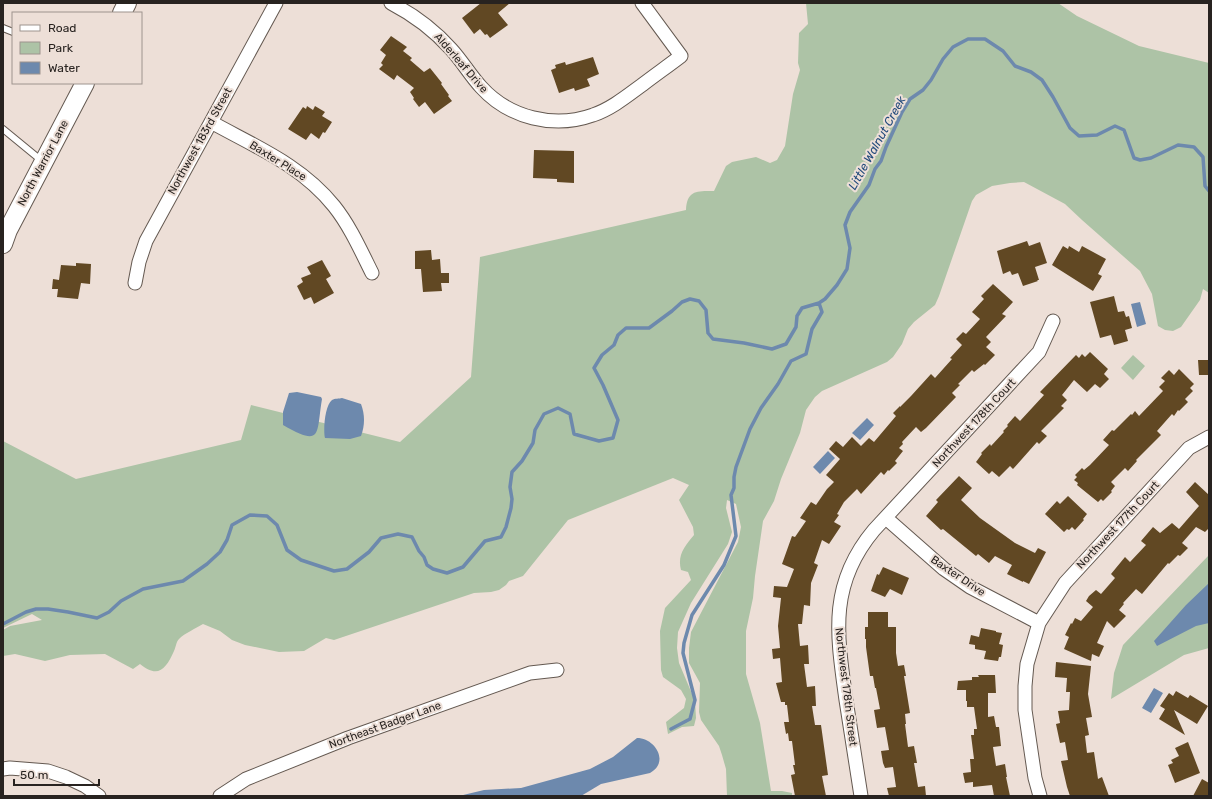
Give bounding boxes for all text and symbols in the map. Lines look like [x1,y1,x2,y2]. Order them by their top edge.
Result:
legend [12,12,142,84]
text: Road [48,21,76,35]
street label: Alderleaf Drive [432,30,490,96]
text: Park [48,41,74,55]
text: Water [48,61,80,75]
street label: Northwest 183rd Street [165,85,235,197]
water label: Little Walnut Creek [845,93,909,192]
street label: North Warrior Lane [15,118,71,208]
street label: Baxter Place [247,138,309,184]
street label: Northwest 178th Court [930,376,1019,470]
street label: Northwest 177th Court [1074,478,1162,571]
street label: Baxter Drive [928,553,988,599]
street label: Northwest 178th Street [832,627,860,748]
street label: Northeast Badger Lane [327,699,443,751]
scale bar [14,761,99,787]
text: 50 m [20,768,48,782]

